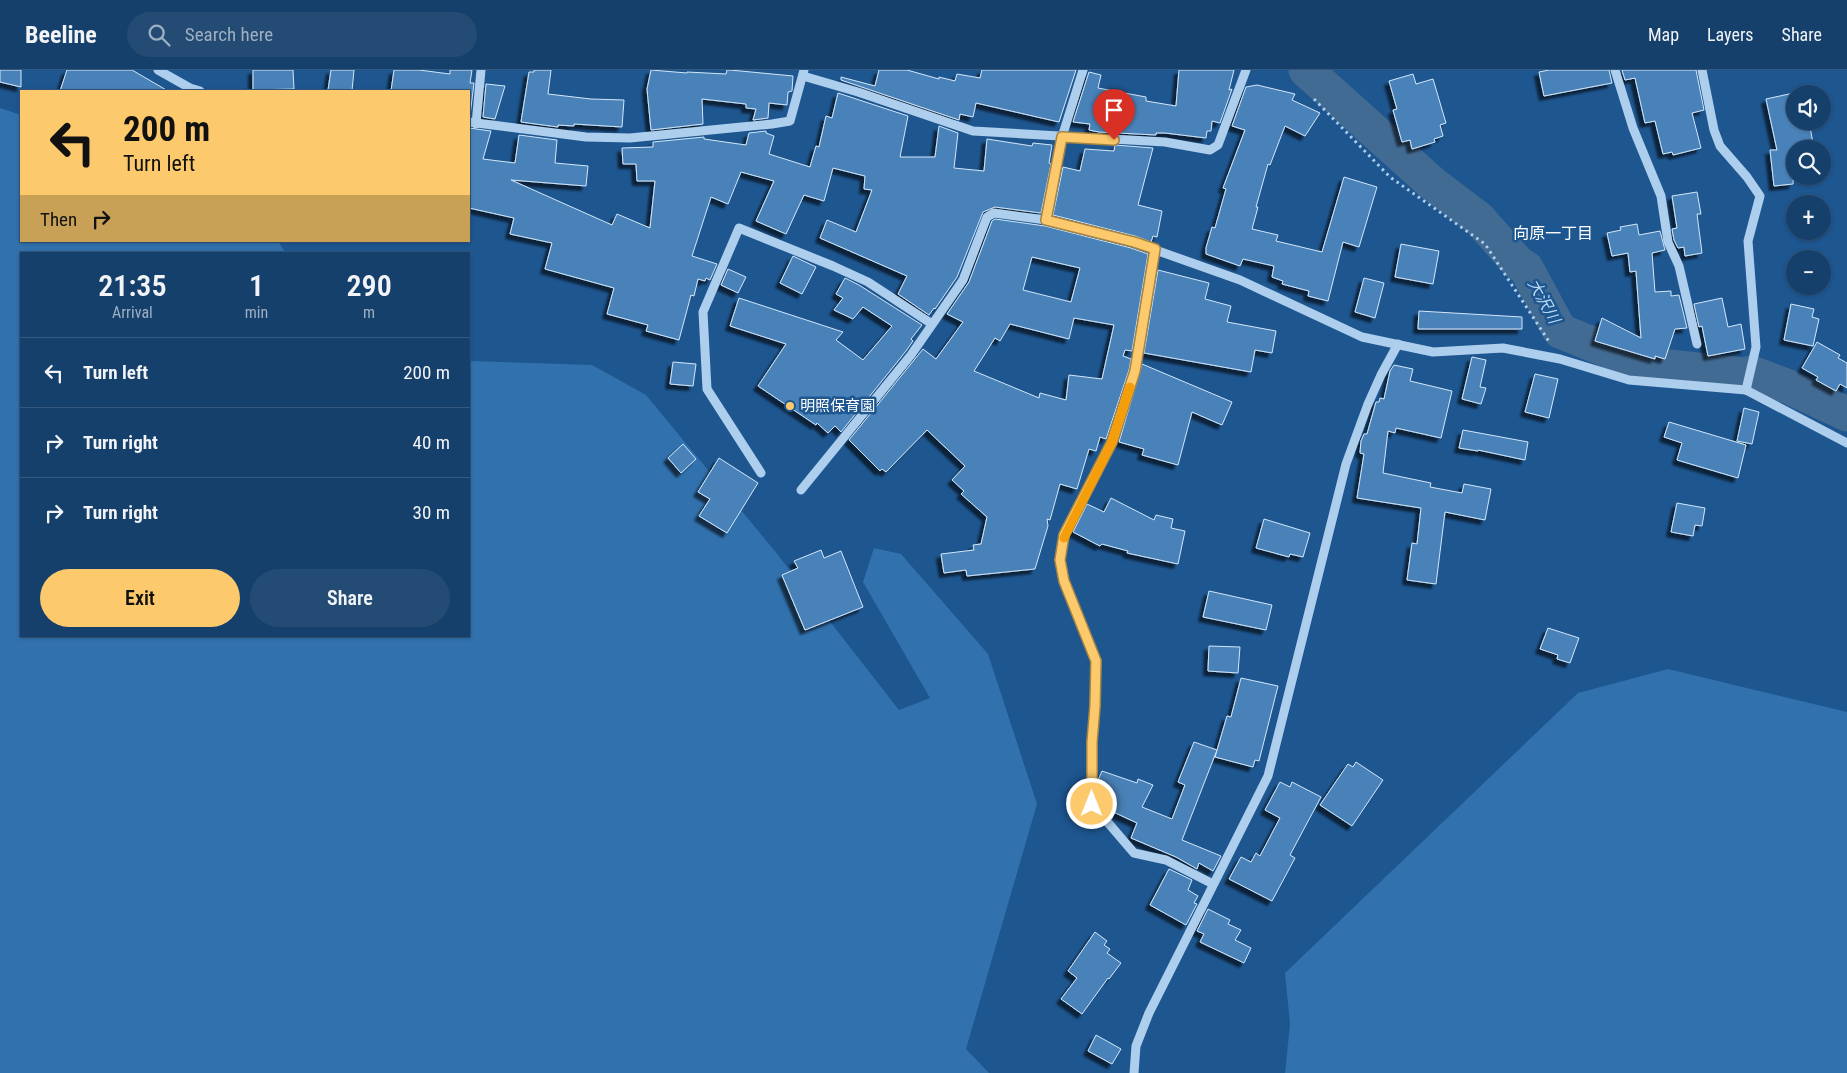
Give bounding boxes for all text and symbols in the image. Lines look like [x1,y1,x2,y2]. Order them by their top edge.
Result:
search box [127,12,477,57]
text: Beeline [25,21,97,49]
icon: search [145,21,173,49]
text: Search here [185,23,273,46]
text: Map [1648,24,1679,45]
text: Layers [1707,24,1754,45]
text: Share [1782,24,1822,45]
map controls [1786,85,1831,295]
button: sound [1786,85,1831,130]
pin [1093,89,1135,140]
icon: arrive [1100,96,1128,124]
text: 200 m [123,109,210,150]
icon: left [40,110,105,175]
button: search [1786,140,1831,185]
text: Turn left [123,151,195,176]
button: + [1786,195,1831,240]
icon: right [87,205,115,233]
text: Then [40,208,77,231]
district label: 向原一丁目 [1513,224,1593,243]
button: − [1786,250,1831,295]
text: 21:35 [98,268,167,303]
text: 1 [249,268,264,303]
text: 290 [346,268,392,303]
water label: 大沢川 [1524,275,1565,328]
text: Arrival [112,303,153,322]
text: min [245,303,268,322]
text: m [363,303,375,322]
icon: left [40,359,68,387]
text: Turn left [83,361,148,384]
text: 200 m [403,361,450,384]
place label: 明照保育園 [800,397,875,415]
marker: 明照保育園 [784,400,796,412]
icon: right [40,429,68,457]
text: Turn right [83,431,158,454]
text: 40 m [413,431,450,454]
icon: right [40,499,68,527]
text: Turn right [83,501,158,524]
text: 30 m [413,501,450,524]
button: Exit [40,569,240,627]
button: Share [250,569,450,627]
position arrow [1065,777,1117,829]

